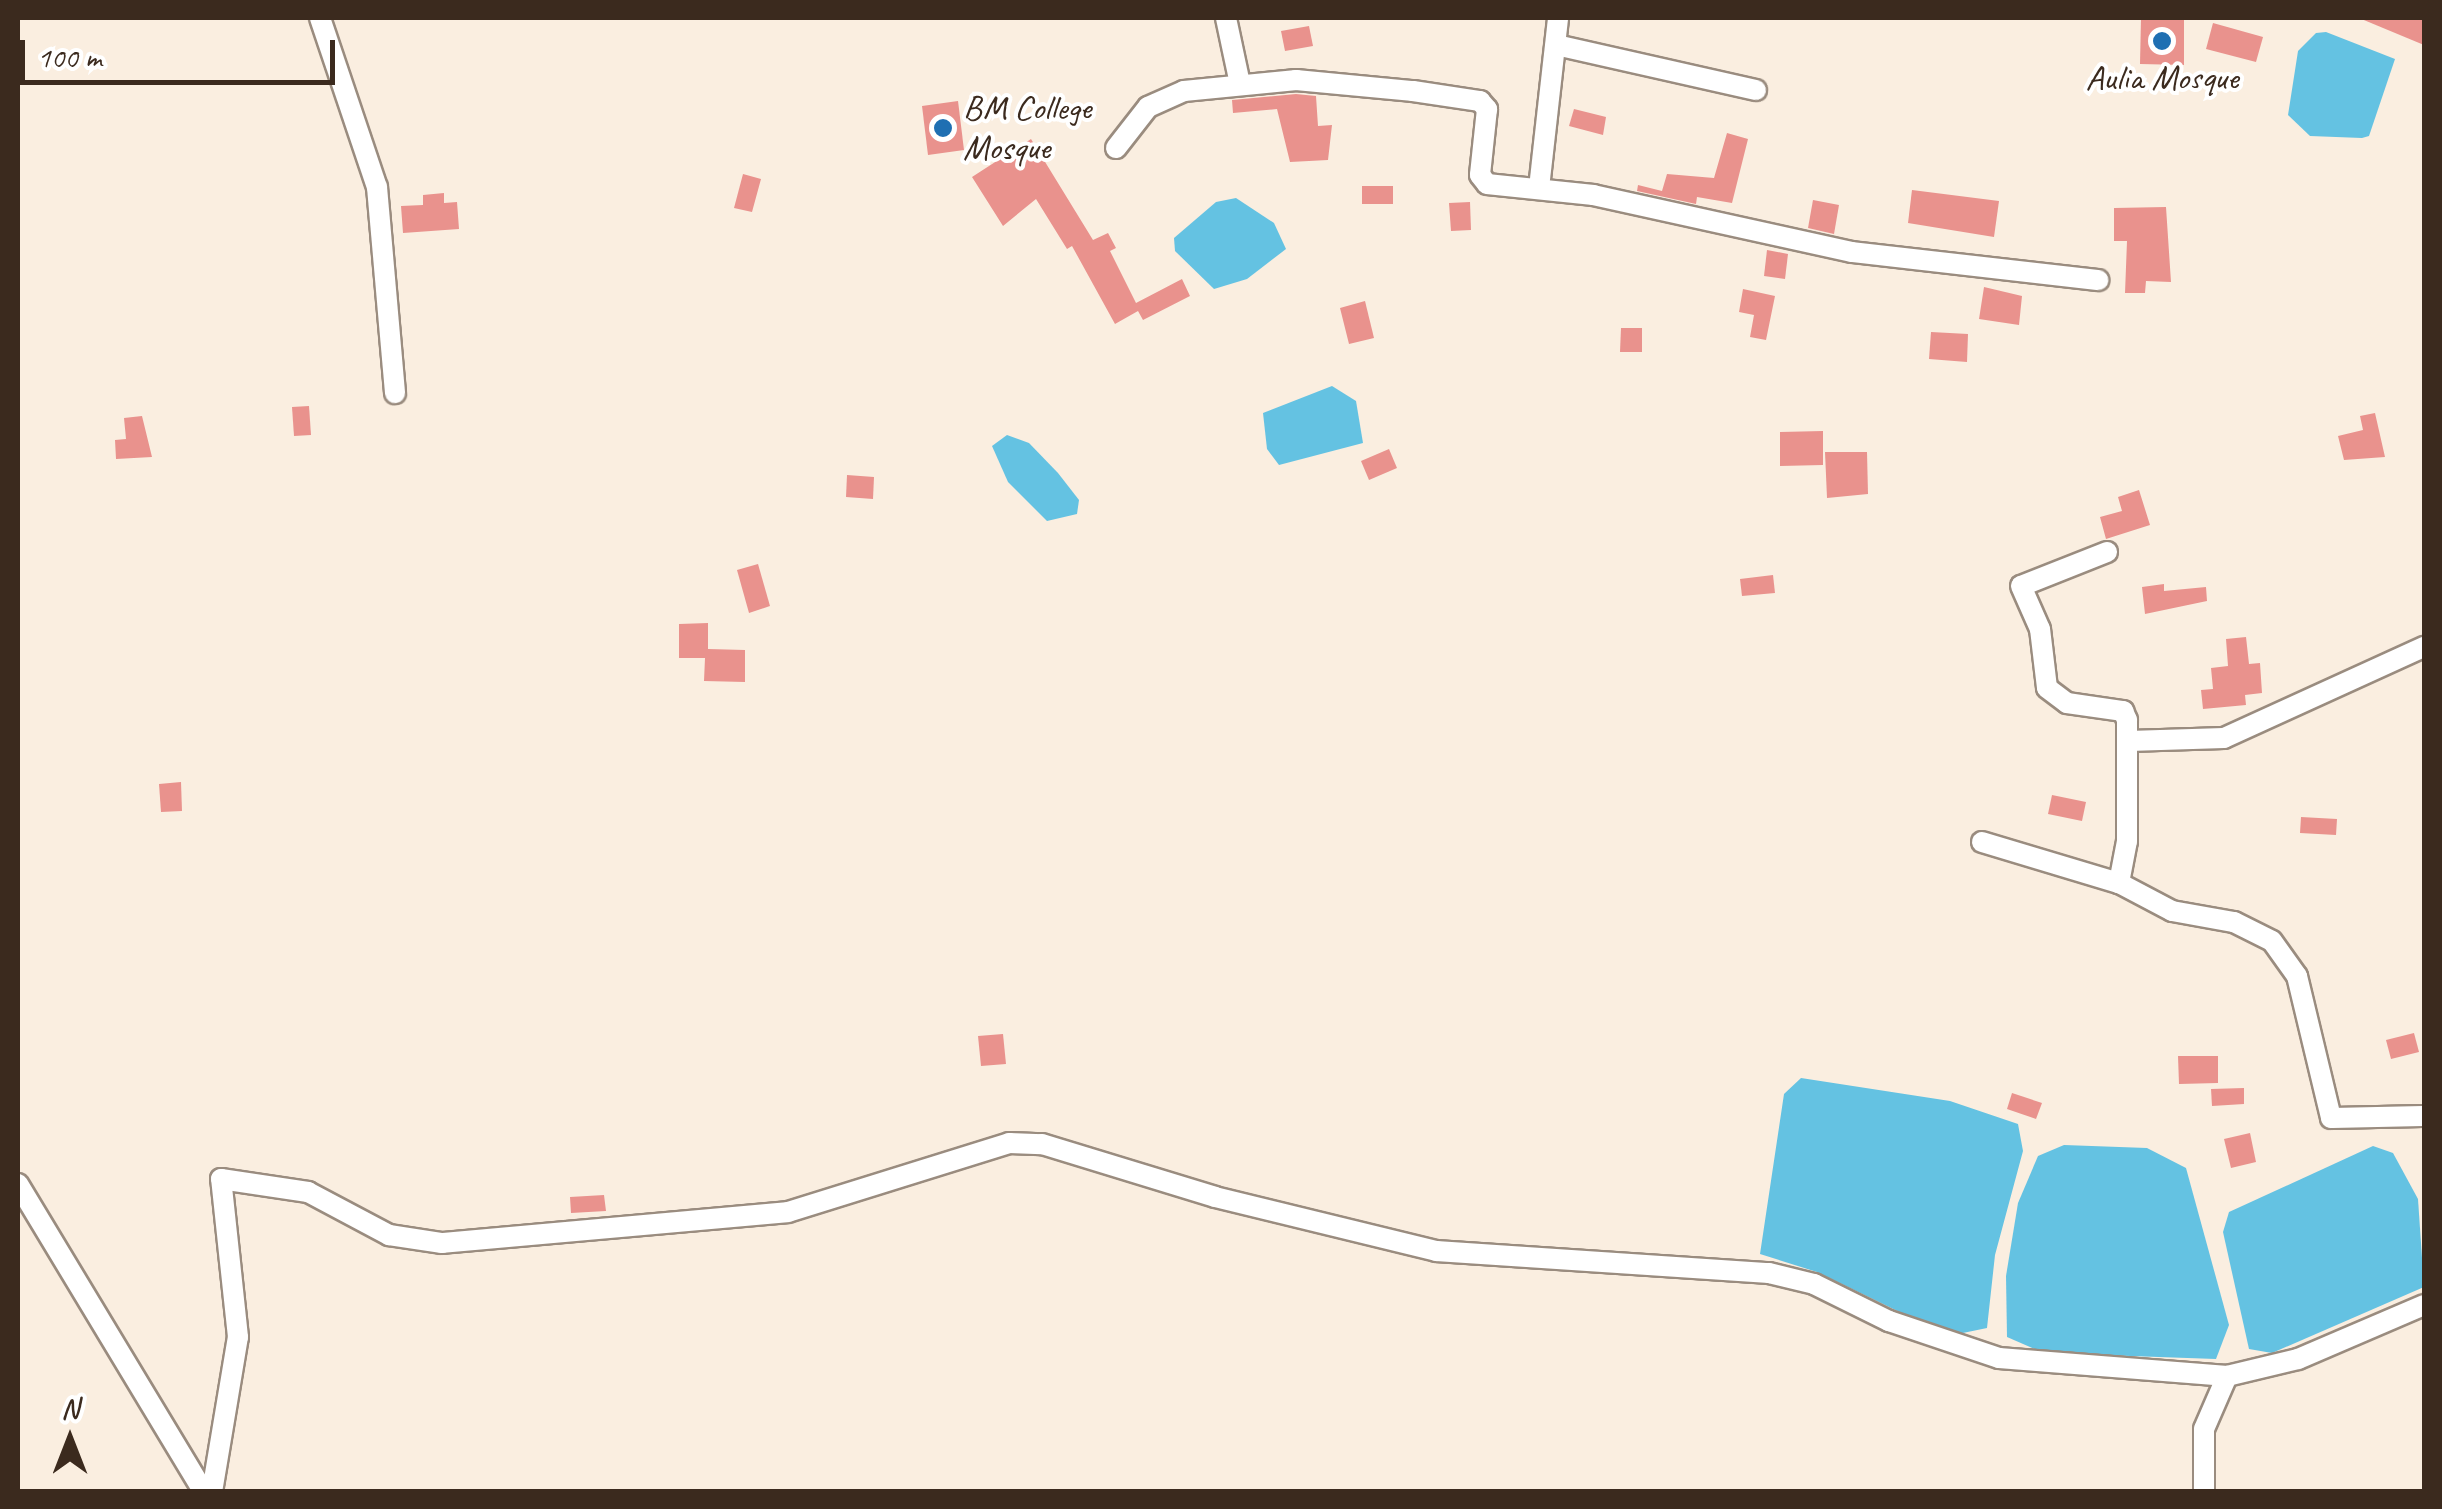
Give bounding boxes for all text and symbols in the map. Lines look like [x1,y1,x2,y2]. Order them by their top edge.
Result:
scale bar [25,20,340,82]
marker: Aulia Mosque [2151,30,2173,52]
text: 100 m [37,38,102,76]
place label: Aulia Mosque [2086,57,2238,99]
place label: BM College Mosque [963,87,1091,169]
marker: BM College Mosque [932,117,954,139]
north arrow [20,1389,120,1489]
text: N [61,1391,79,1426]

